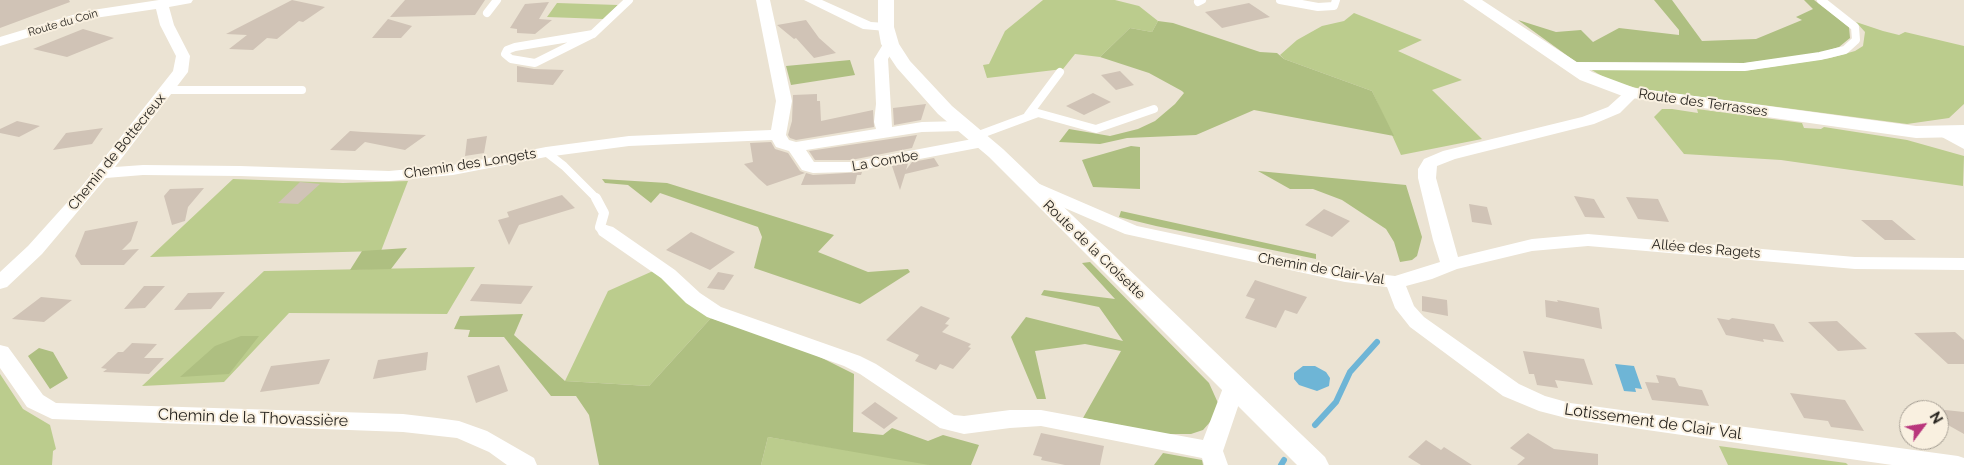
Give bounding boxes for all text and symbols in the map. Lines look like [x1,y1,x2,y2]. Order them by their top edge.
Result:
street label: Route du Coin [27,7,99,39]
street label: Route des Terrasses [1637,86,1769,120]
street label: Chemin de Bottecreux [65,90,169,214]
street label: Chemin des Longets [403,145,537,183]
street label: La Combe [851,147,919,175]
street label: Route de la Croisette [1039,197,1149,303]
street label: Allée des Ragets [1651,236,1761,262]
street label: Chemin de Clair-Val [1256,250,1386,288]
street label: Lotissement de Clair Val [1563,400,1743,444]
north arrow [1899,400,1949,450]
street label: Chemin de la Thovassière [158,405,348,431]
text: N [1926,409,1946,426]

